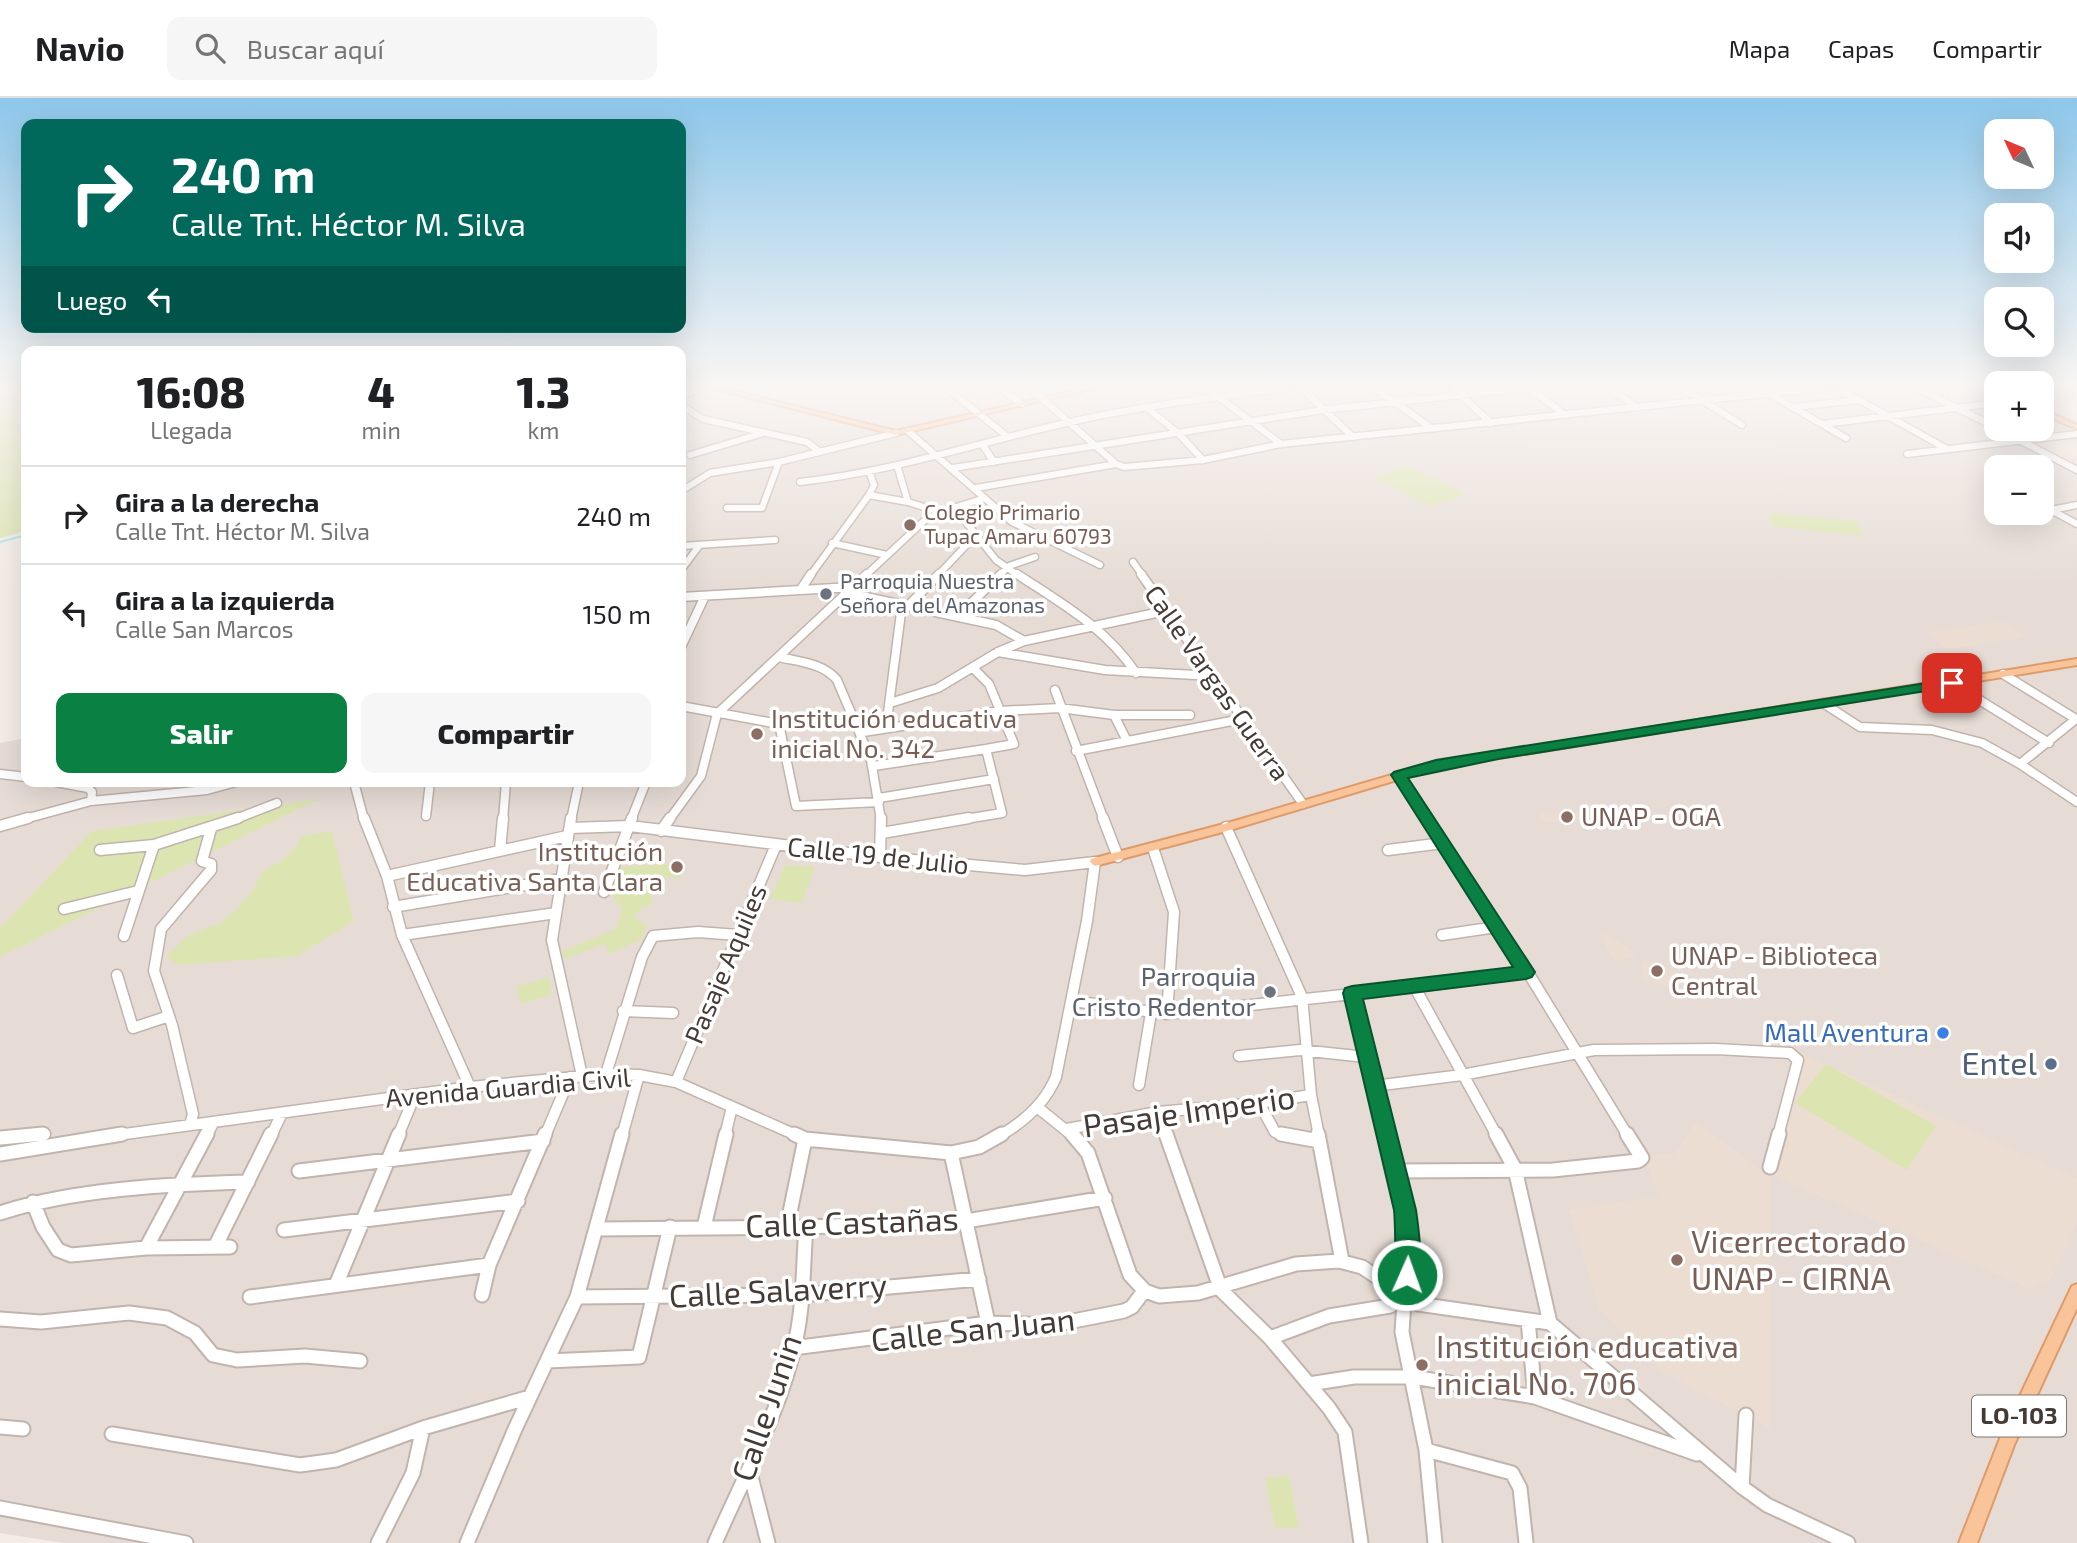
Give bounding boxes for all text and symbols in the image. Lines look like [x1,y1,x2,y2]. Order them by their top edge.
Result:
search box [167,17,657,80]
text: Navio [35,28,125,68]
icon: search [191,29,229,67]
text: Buscar aquí [247,33,384,64]
text: Mapa [1729,34,1790,63]
text: Capas [1828,34,1894,63]
text: Compartir [1932,34,2042,63]
north arrow [1984,119,2054,189]
map controls [1984,119,2054,525]
text: 240 m [171,144,315,203]
icon: right [56,147,147,238]
button: sound [1984,203,2054,273]
text: Calle Tnt. Héctor M. Silva [171,204,526,242]
icon: left [141,280,179,318]
text: Luego [56,284,127,315]
button: search [1984,287,2054,357]
text: 16:08 [137,366,246,416]
text: 4 [368,366,395,416]
text: 1.3 [517,366,570,416]
button: + [1984,371,2054,441]
text: Llegada [150,416,232,444]
text: min [362,416,401,444]
text: km [527,416,559,444]
button: − [1984,455,2054,525]
text: Gira a la derecha [115,486,319,517]
icon: right [56,496,94,534]
place label: Colegio Primario Tupac Amaru 60793 [924,499,1112,548]
text: 240 m [576,500,651,531]
text: Calle Tnt. Héctor M. Silva [115,517,370,545]
marker: Colegio Primario Tupac Amaru 60793 [902,517,918,533]
place label: Parroquia Nuestra Señora del Amazonas [840,568,1045,617]
street label: Calle Vargas Guerra [1139,579,1297,786]
text: Gira a la izquierda [115,584,335,615]
marker: Parroquia Nuestra Señora del Amazonas [818,586,834,602]
icon: left [56,594,94,632]
text: 150 m [582,598,651,629]
text: Calle San Marcos [115,615,293,643]
pin [1922,653,1982,713]
icon: arrive [1933,664,1971,702]
button: Salir [56,693,347,773]
button: Compartir [361,693,651,773]
place label: Institución educativa inicial No. 342 [771,702,1017,763]
marker: Institución educativa inicial No. 342 [749,726,765,742]
place label: UNAP - OGA [1581,800,1721,831]
marker: UNAP - OGA [1559,809,1575,825]
street label: Calle 19 de Julio [786,830,970,879]
place label: Institución Educativa Santa Clara [406,835,663,896]
marker: Institución Educativa Santa Clara [669,859,685,875]
street label: Pasaje Aquiles [677,879,772,1048]
place label: UNAP - Biblioteca Central [1671,939,1878,1000]
place label: Parroquia Cristo Redentor [1072,960,1256,1021]
marker: UNAP - Biblioteca Central [1649,963,1665,979]
marker: Parroquia Cristo Redentor [1262,984,1278,1000]
place label: Mall Aventura [1764,1016,1929,1047]
marker: Mall Aventura [1935,1025,1951,1041]
place label: Entel [1962,1043,2037,1081]
marker: Entel [2043,1056,2059,1072]
street label: Avenida Guardia Civil [384,1060,632,1113]
street label: Pasaje Imperio [1080,1076,1297,1145]
street label: Calle Castañas [745,1198,959,1244]
place label: Vicerrectorado UNAP - CIRNA [1691,1221,1906,1296]
position arrow [1370,1238,1444,1312]
marker: Vicerrectorado UNAP - CIRNA [1669,1252,1685,1268]
street label: Calle Salaverry [668,1264,888,1314]
street label: Calle San Juan [869,1298,1077,1358]
place label: Institución educativa inicial No. 706 [1436,1326,1739,1401]
street label: Calle Junin [722,1329,808,1486]
marker: Institución educativa inicial No. 706 [1414,1357,1430,1373]
road number: LO-103 [1972,1396,2066,1436]

